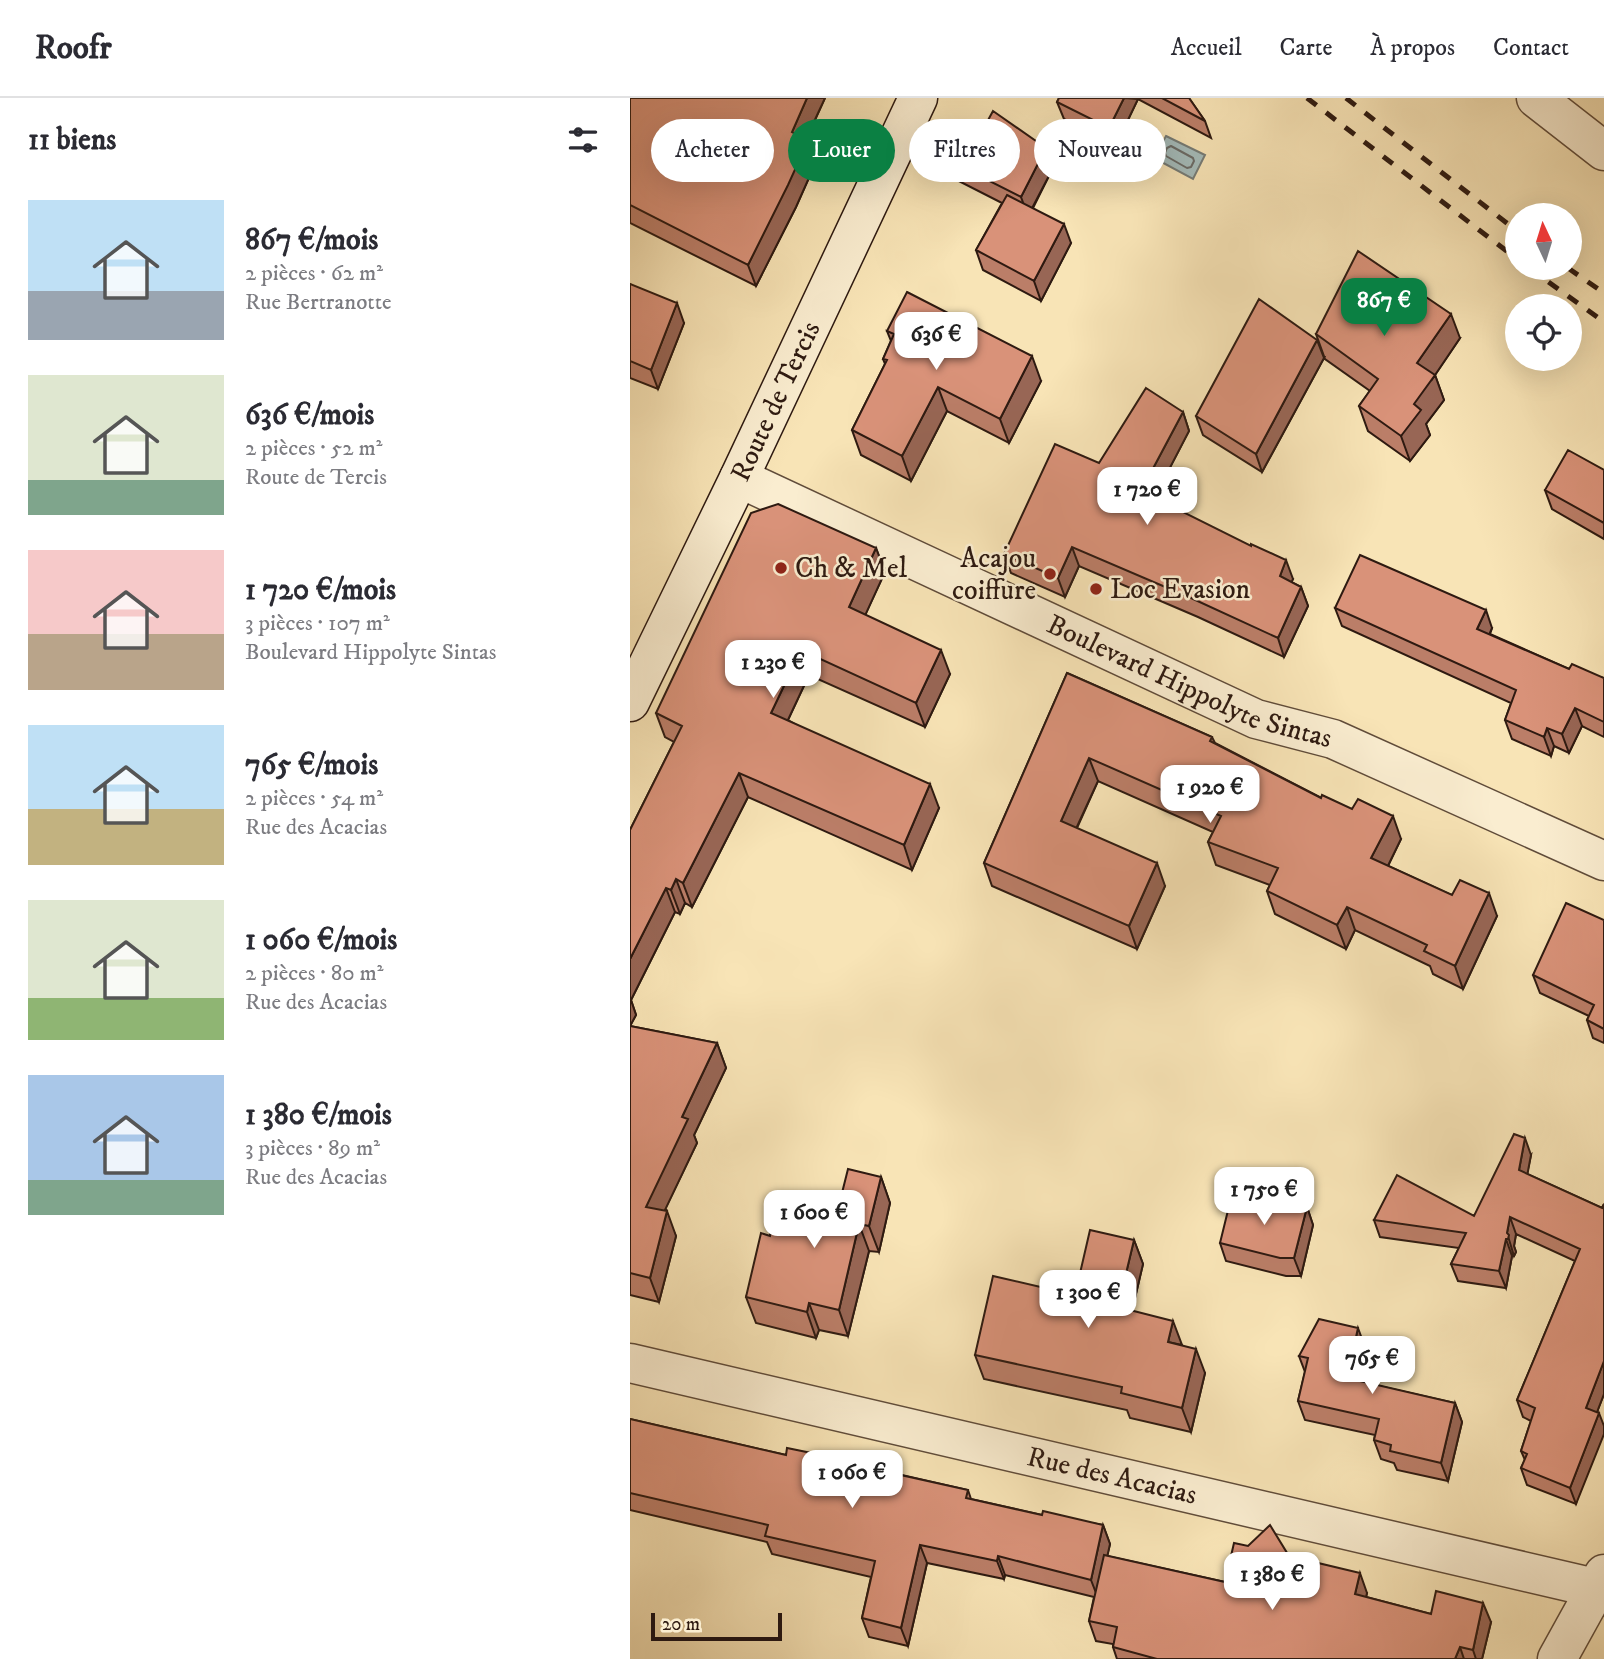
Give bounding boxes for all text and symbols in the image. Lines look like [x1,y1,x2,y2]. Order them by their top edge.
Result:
text: Roofr [35,28,112,69]
text: Accueil [1171,33,1242,63]
text: Carte [1280,33,1332,63]
text: À propos [1370,33,1455,63]
text: Contact [1493,33,1569,63]
chip: Acheter [651,119,774,182]
chip: Louer [788,119,895,182]
chip: Filtres [909,119,1020,182]
chip: Nouveau [1034,119,1166,182]
icon: filters [564,121,602,159]
text: 11 biens [28,122,116,159]
north arrow [1505,203,1582,280]
map controls [1505,203,1582,371]
text: 867 €/mois [245,222,378,259]
icon: home [84,228,168,312]
text: 2 pièces · 62 m² [245,259,383,288]
pin: 867 € [1335,278,1433,338]
text: 867 € [1357,286,1411,315]
text: Rue Bertranotte [245,288,392,317]
button: locate [1505,294,1582,371]
pin: 636 € [887,313,985,372]
street label: Route de Tercis [723,316,828,487]
text: 636 € [911,320,961,349]
text: 636 €/mois [245,397,374,434]
icon: home [84,403,168,487]
text: 2 pièces · 52 m² [245,434,382,463]
text: Route de Tercis [245,463,387,492]
pin: 1 720 € [1082,468,1212,527]
text: 1 720 € [1113,475,1181,504]
place label: Acajou coiffure [952,541,1036,608]
place label: Ch & Mel [795,551,908,586]
marker: Ch & Mel [773,560,789,576]
marker: Acajou coiffure [1042,566,1058,582]
text: 1 720 €/mois [245,572,396,609]
place label: Loc Evasion [1110,572,1251,607]
icon: home [84,578,168,662]
marker: Loc Evasion [1088,581,1104,597]
street label: Boulevard Hippolyte Sintas [1041,607,1336,755]
text: 3 pièces · 107 m² [245,609,390,638]
text: Boulevard Hippolyte Sintas [245,638,496,667]
pin: 1 230 € [708,640,838,700]
text: 1 230 € [741,648,805,677]
text: 765 €/mois [245,747,378,784]
icon: home [84,753,168,837]
pin: 1 920 € [1145,766,1275,825]
text: 1 920 € [1177,773,1243,802]
text: 2 pièces · 54 m² [245,784,383,813]
text: Rue des Acacias [245,813,387,842]
text: 1 060 €/mois [245,922,397,959]
icon: home [84,928,168,1012]
text: 2 pièces · 80 m² [245,959,384,988]
text: Rue des Acacias [245,988,387,1017]
text: 1 380 €/mois [245,1097,392,1134]
icon: home [84,1103,168,1187]
text: 3 pièces · 89 m² [245,1134,380,1163]
text: Rue des Acacias [245,1163,387,1192]
pin: 1 750 € [1199,1168,1329,1227]
text: 1 750 € [1230,1175,1298,1204]
pin: 1 600 € [749,1190,879,1250]
text: 1 600 € [780,1198,848,1227]
pin: 1 300 € [1023,1270,1153,1330]
text: 1 300 € [1055,1278,1121,1307]
pin: 765 € [1323,1336,1421,1396]
text: 765 € [1345,1344,1399,1373]
street label: Rue des Acacias [1024,1439,1200,1512]
pin: 1 060 € [787,1450,917,1510]
text: 1 060 € [818,1458,886,1487]
pin: 1 380 € [1207,1552,1337,1612]
text: 1 380 € [1240,1560,1304,1589]
scale bar [651,1610,782,1642]
text: 20 m [662,1613,700,1636]

